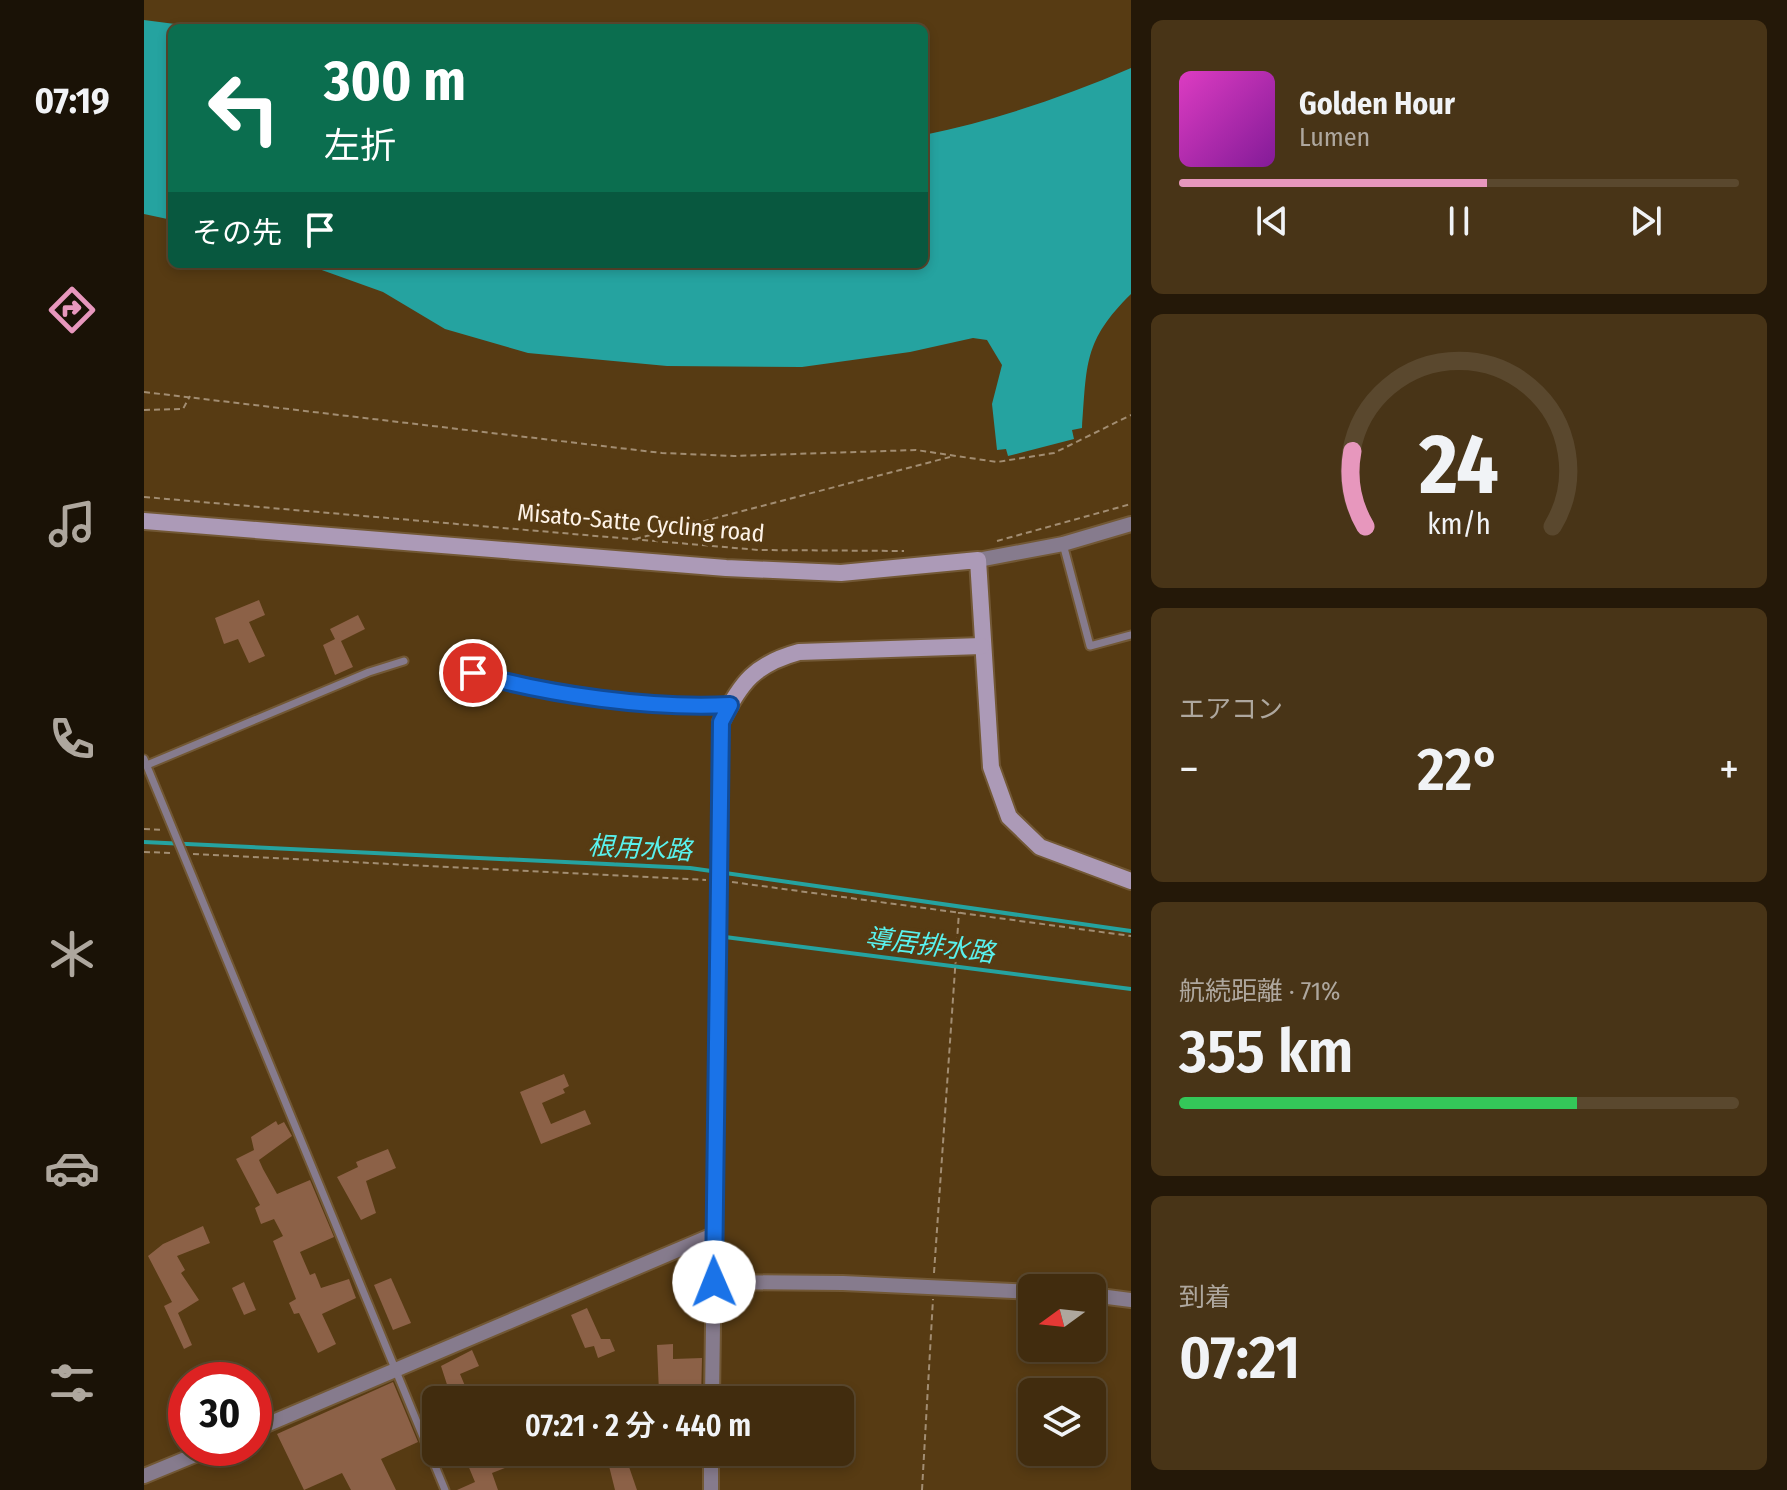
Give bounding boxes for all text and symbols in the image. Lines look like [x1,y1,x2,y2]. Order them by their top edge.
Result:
text: 300 m [324,48,466,115]
icon: left [192,56,296,160]
text: 07:19 [34,79,110,123]
text: Golden Hour [1299,86,1455,122]
text: Lumen [1299,122,1370,153]
text: 左折 [324,124,396,168]
icon: previous [1250,199,1294,243]
icon: pause [1437,199,1481,243]
icon: next [1624,199,1668,243]
icon: arrive [298,208,342,252]
text: その先 [192,215,282,251]
icon: directions [44,282,100,338]
text: 24 [1418,415,1499,515]
icon: music [44,496,100,552]
street label: Misato-Satte Cycling road [516,498,766,548]
text: km/h [1427,507,1491,542]
pin [439,639,507,707]
icon: arrive [451,651,495,695]
text: エアコン [1179,694,1283,725]
icon: phone [44,711,100,767]
text: 22° [1417,734,1501,806]
text: − [1179,743,1199,796]
text: + [1719,743,1739,796]
water label: 根用水路 [587,830,695,867]
water label: 導居排水路 [864,922,998,969]
icon: climate [44,926,100,982]
text: 航続距離 · 71% [1179,976,1341,1007]
text: 355 km [1179,1016,1353,1088]
icon: car [44,1140,100,1196]
position arrow [672,1240,756,1324]
north arrow [1018,1274,1106,1362]
map controls [1018,1274,1106,1466]
text: 到着 [1179,1282,1231,1313]
text: 07:21 [1179,1322,1300,1394]
icon: filters [44,1355,100,1411]
speed limit sign: 30 [168,1362,272,1466]
button: layers [1018,1378,1106,1466]
text: 07:21 · 2 分 · 440 m [525,1408,751,1444]

